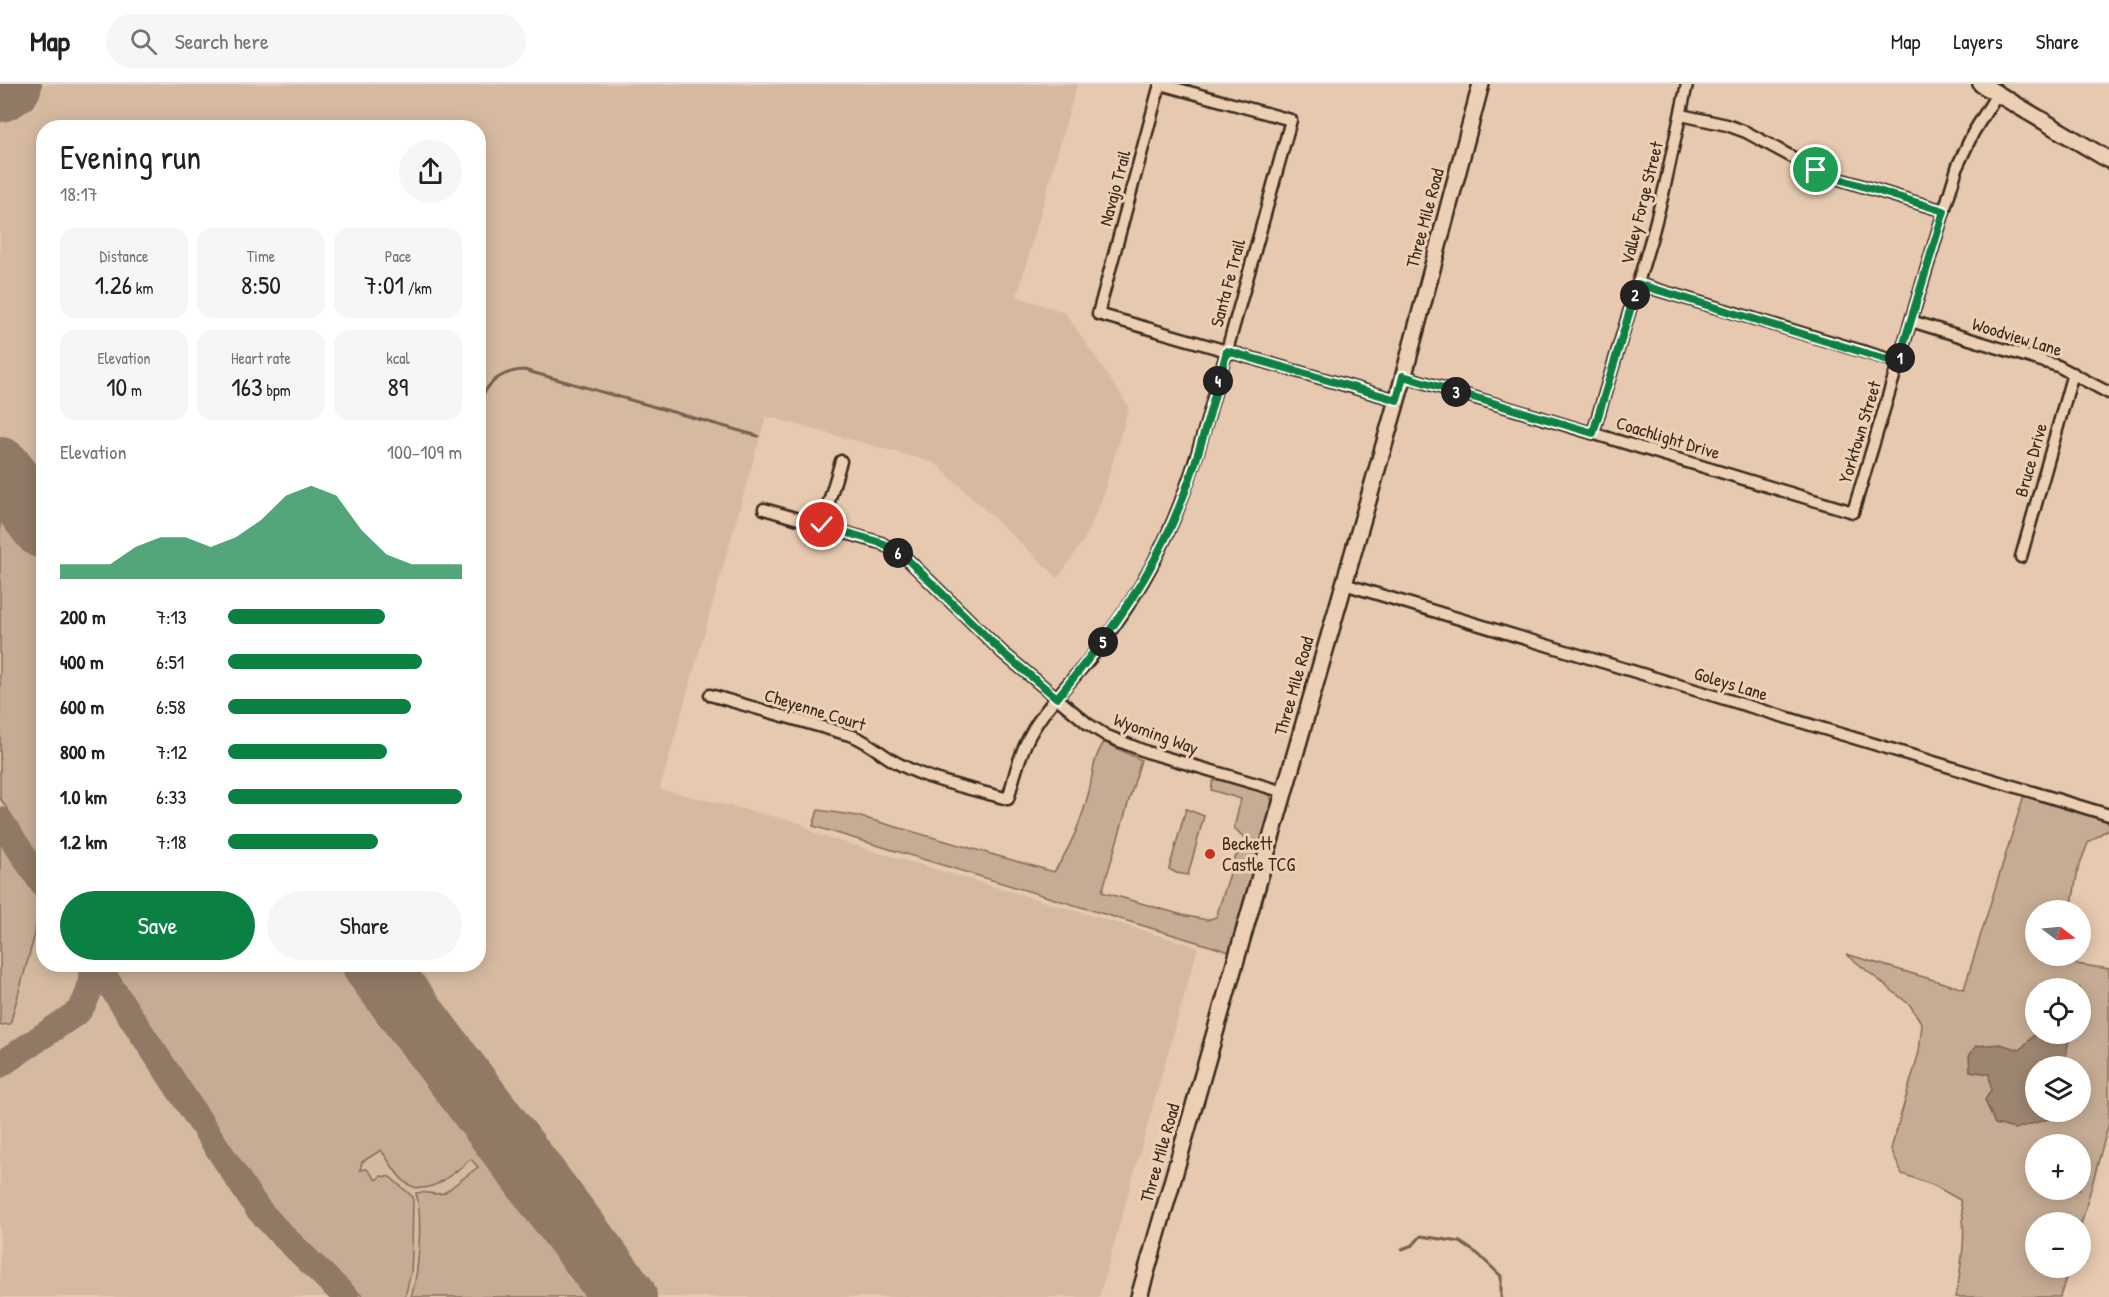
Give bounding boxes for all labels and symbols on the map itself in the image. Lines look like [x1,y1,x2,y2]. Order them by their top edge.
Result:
street label: Valley Forge Street [1614,138,1669,267]
pin [1790,144,1841,195]
street label: Navajo Trail [1092,147,1137,229]
street label: Three Mile Road [1399,166,1450,270]
street label: Santa Fe Trail [1204,236,1251,330]
pin: 2 [1620,280,1650,310]
street label: Woodview Lane [1969,311,2065,362]
pin: 1 [1885,343,1915,373]
pin: 4 [1203,366,1233,396]
pin: 3 [1441,377,1471,407]
street label: Yorktown Street [1832,377,1887,486]
street label: Coachlight Drive [1613,410,1723,465]
street label: Bruce Drive [2008,420,2053,500]
pin [796,499,847,550]
pin: 6 [883,538,913,568]
pin: 5 [1088,627,1118,657]
street label: Three Mile Road [1267,634,1320,738]
street label: Goleys Lane [1691,661,1771,707]
street label: Cheyenne Court [762,682,869,737]
street label: Wyoming Way [1110,707,1202,761]
place label: Beckett Castle TCG [1222,831,1295,877]
marker: Beckett Castle TCG [1203,847,1217,861]
north arrow [2025,900,2091,966]
street label: Three Mile Road [1133,1101,1186,1205]

